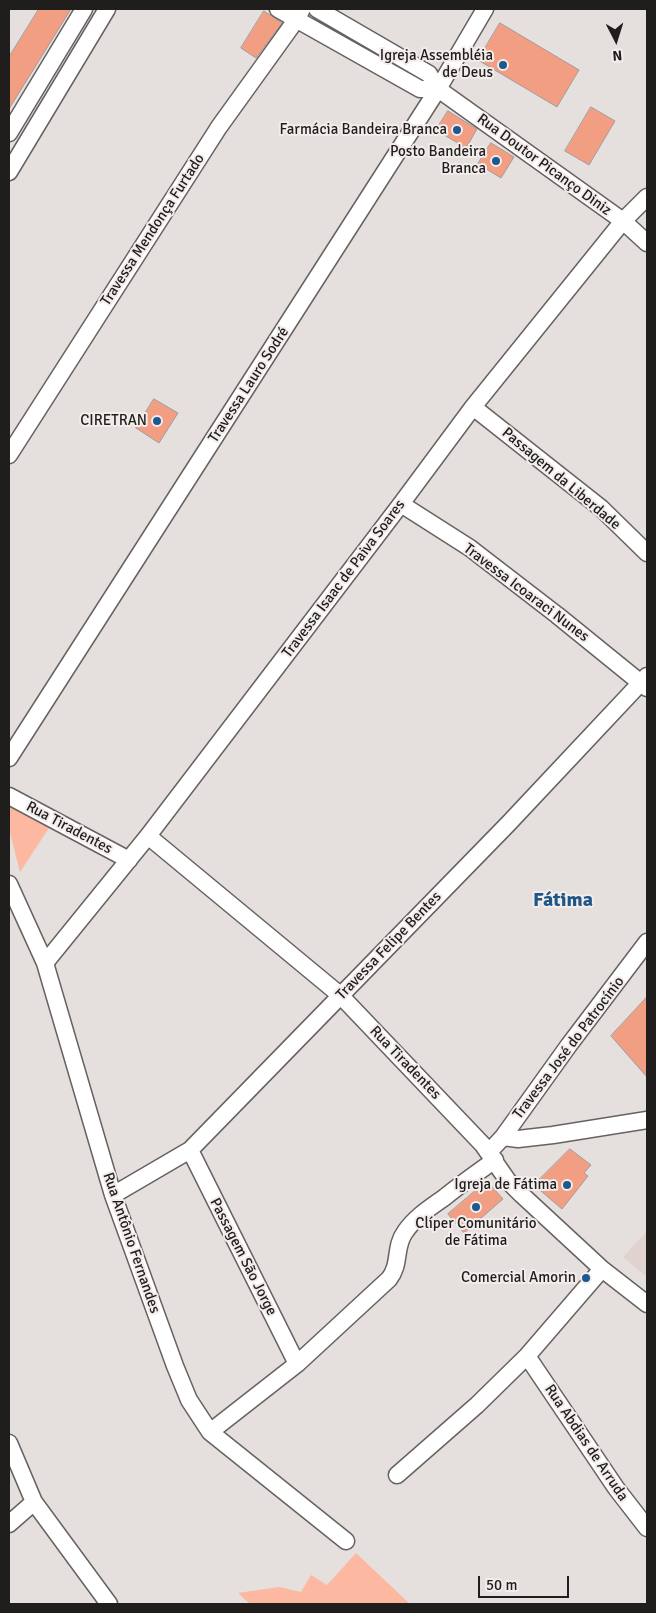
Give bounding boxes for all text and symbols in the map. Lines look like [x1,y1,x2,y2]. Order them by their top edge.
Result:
north arrow [591,15,641,65]
place label: Igreja Assembléia de Deus [380,47,493,82]
text: N [612,47,623,64]
marker: Igreja Assembléia de Deus [497,59,509,71]
street label: Rua Doutor Picanço Diniz [473,110,615,220]
place label: Farmácia Bandeira Branca [279,121,447,139]
marker: Farmácia Bandeira Branca [451,124,463,136]
place label: Posto Bandeira Branca [390,143,486,178]
street label: Travessa Mendonça Furtado [97,151,209,309]
marker: Posto Bandeira Branca [490,155,502,167]
street label: Travessa Lauro Sodré [205,324,293,446]
place label: CIRETRAN [80,412,147,430]
marker: CIRETRAN [151,415,163,427]
street label: Passagem da Liberdade [498,424,624,534]
street label: Travessa Isaac de Paiva Soares [279,496,409,662]
street label: Travessa Icoaraci Nunes [460,540,592,646]
street label: Rua Tiradentes [23,798,115,858]
street label: Travessa Felipe Bentes [333,888,445,1004]
district label: Fátima [533,889,593,913]
street label: Travessa José do Patrocínio [510,973,628,1123]
street label: Rua Tiradentes [366,1023,444,1103]
street label: Rua Antônio Fernandes [98,1170,164,1316]
place label: Igreja de Fátima [454,1176,557,1194]
marker: Igreja de Fátima [561,1179,573,1191]
street label: Passagem São Jorge [206,1195,280,1319]
marker: Clíper Comunitário de Fátima [470,1201,482,1213]
place label: Clíper Comunitário de Fátima [415,1215,537,1250]
place label: Comercial Amorin [461,1269,576,1287]
marker: Comercial Amorin [580,1272,592,1284]
street label: Rua Abdias de Arruda [540,1381,632,1505]
scale bar [481,1566,572,1598]
text: 50 m [486,1576,517,1594]

